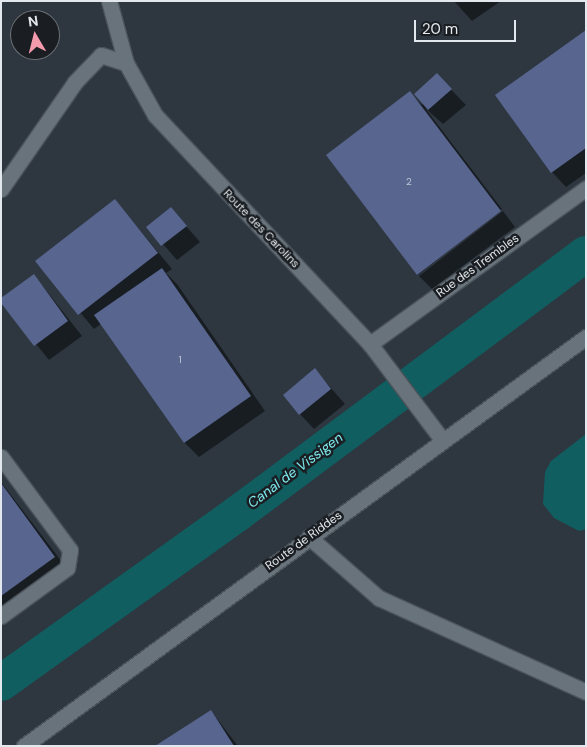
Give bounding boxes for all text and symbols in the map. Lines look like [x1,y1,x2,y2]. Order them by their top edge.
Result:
north arrow [10,10,60,60]
scale bar [417,10,520,42]
text: N [27,12,39,31]
text: 20 m [422,19,458,39]
house number: 2 [406,176,412,188]
street label: Route des Carolins [220,187,302,271]
street label: Rue des Trembles [434,231,522,301]
house number: 1 [178,354,182,366]
water label: Canal de Vissigen [244,429,346,511]
street label: Route de Riddes [263,509,345,573]

